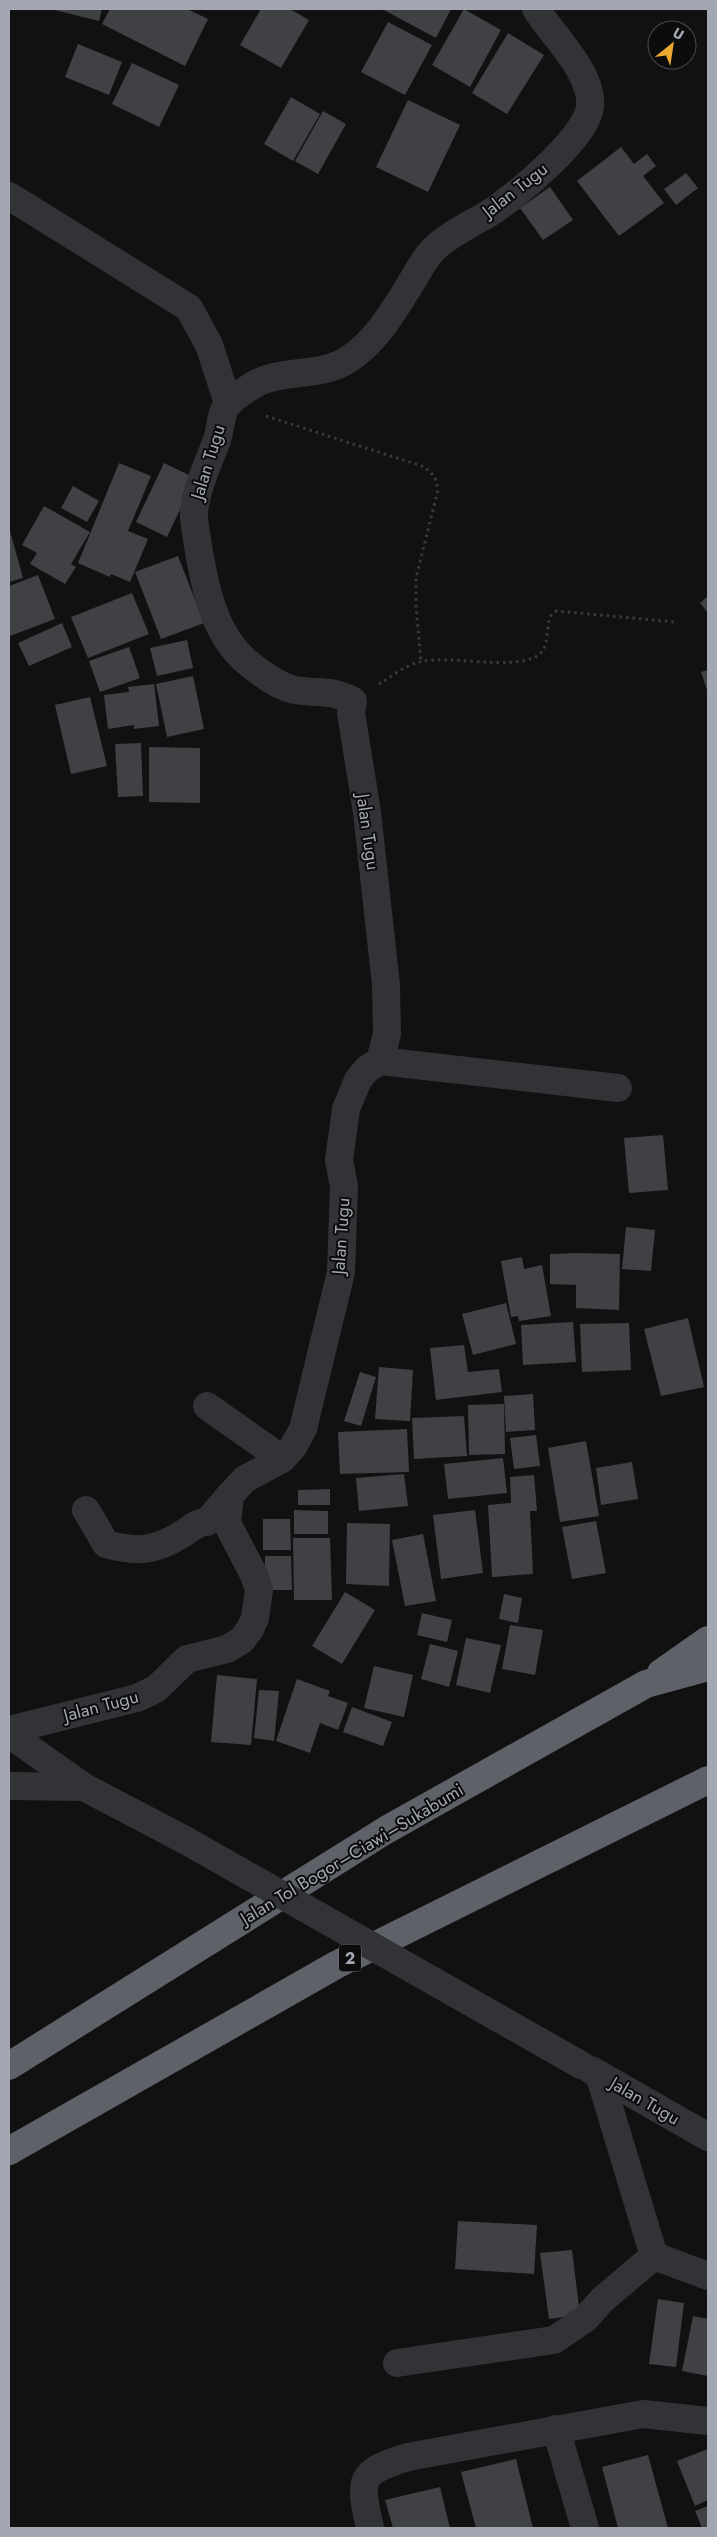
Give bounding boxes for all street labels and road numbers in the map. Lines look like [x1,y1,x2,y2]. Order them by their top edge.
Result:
street label: Jalan Tugu [475,156,553,225]
street label: Jalan Tugu [184,422,232,504]
street label: Jalan Tugu [350,790,386,872]
street label: Jalan Tugu [325,1197,357,1277]
street label: Jalan Tugu [59,1684,141,1729]
street label: Jalan Tol Bogor–Ciawi–Sukabumi [234,1777,468,1932]
road number: 2 [339,1945,361,1972]
street label: Jalan Tugu [604,2070,685,2131]

